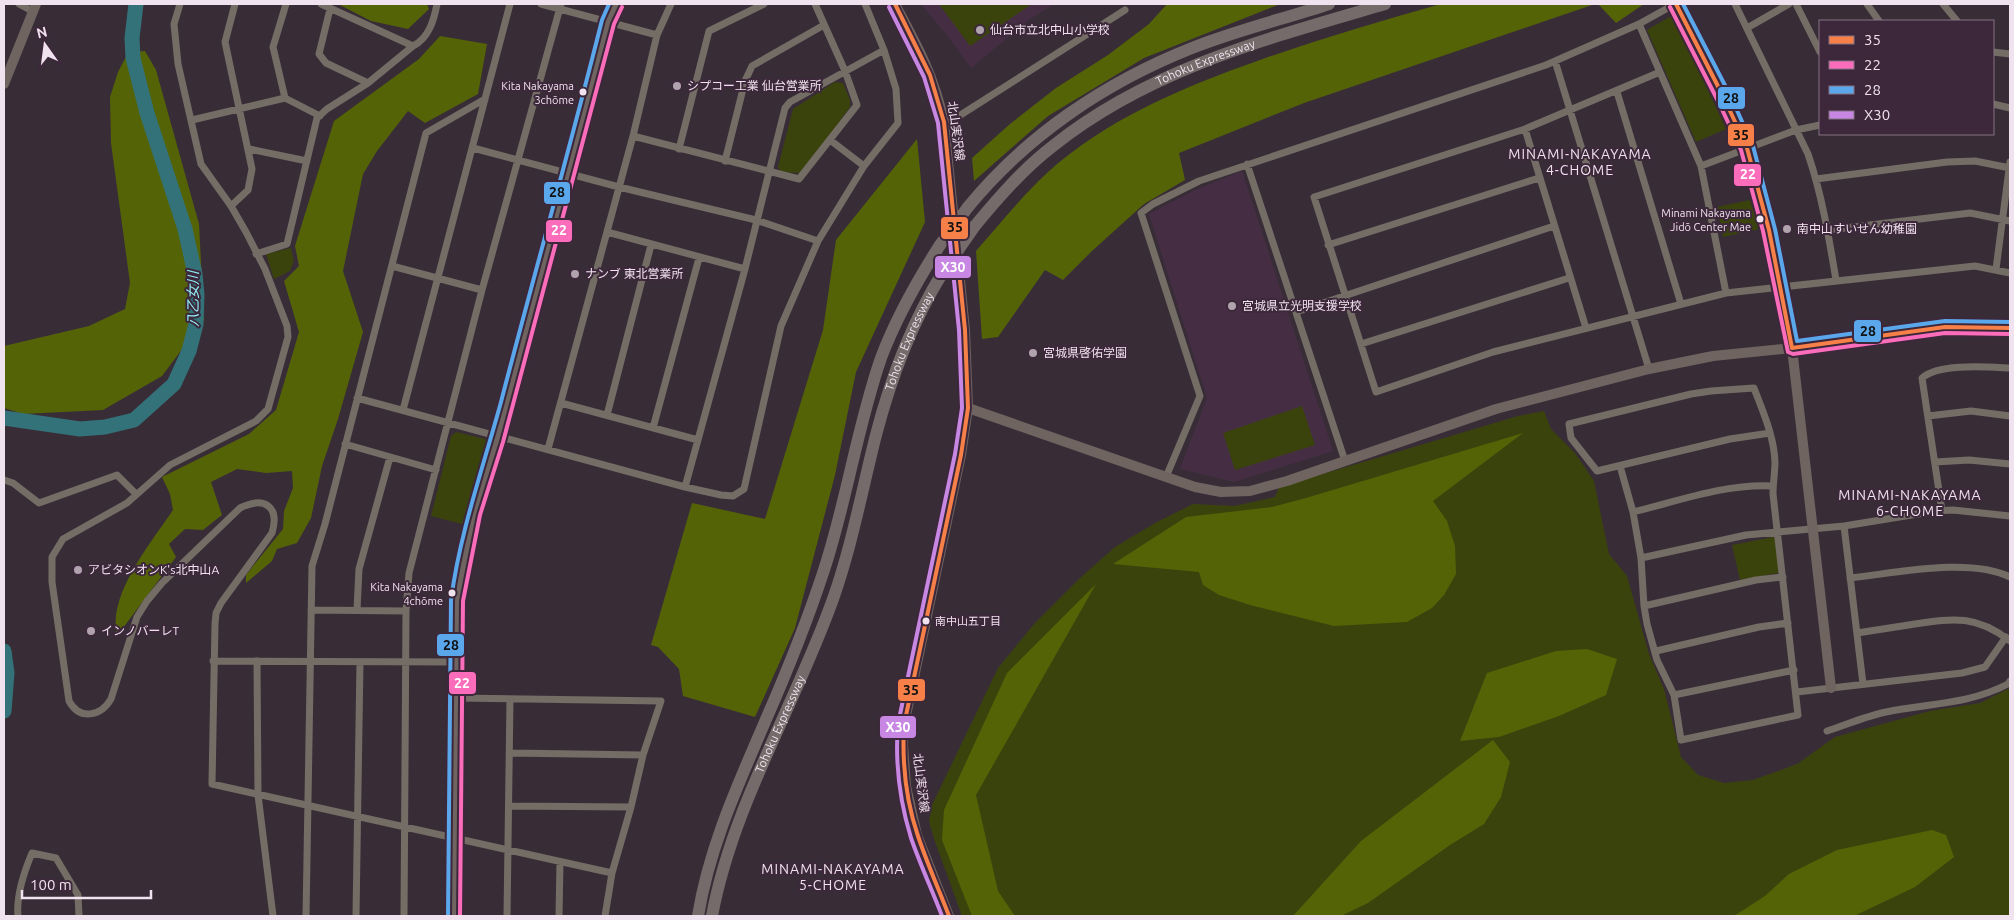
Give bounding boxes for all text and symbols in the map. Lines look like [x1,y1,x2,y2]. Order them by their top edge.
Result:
north arrow [20,20,70,70]
legend [1819,20,1994,135]
text: N [35,23,49,41]
place label: 仙台市立北中山小学校 [990,23,1110,36]
marker: 仙台市立北中山小学校 [974,24,986,36]
text: 35 [1864,31,1881,48]
street label: Tohoku Expressway [1154,37,1257,88]
text: 22 [1864,56,1881,73]
place label: シプコー工業 仙台営業所 [687,79,822,92]
place label: Kita Nakayama 3chōme [501,80,574,106]
marker: シプコー工業 仙台営業所 [671,80,683,92]
text: 28 [1864,81,1881,98]
line badge: 28 [1717,86,1746,110]
marker: Kita Nakayama 3chōme [578,87,588,97]
text: 28 [1723,90,1739,106]
street label: 北山実沢線 [946,100,967,162]
text: X30 [1864,106,1890,123]
line badge: 35 [1727,123,1755,147]
text: 35 [1733,127,1749,143]
district label: MINAMI-NAKAYAMA 4-CHOME [1508,146,1652,178]
line badge: 22 [1733,163,1762,187]
text: 22 [1740,166,1756,182]
line badge: 28 [543,181,571,205]
text: 28 [549,184,565,200]
place label: Minami Nakayama Jidō Center Mae [1661,207,1751,233]
marker: Minami Nakayama Jidō Center Mae [1755,214,1765,224]
line badge: 35 [940,216,969,240]
line badge: 22 [545,219,573,243]
text: 35 [947,219,963,235]
text: 22 [551,222,567,238]
place label: 南中山すいせん幼稚園 [1797,222,1917,235]
marker: 南中山すいせん幼稚園 [1781,223,1793,235]
line badge: X30 [934,255,972,279]
text: X30 [940,259,966,275]
place label: ナンブ 東北営業所 [585,267,683,280]
marker: ナンブ 東北営業所 [569,268,581,280]
water label: 八乙女川 [185,269,201,327]
street label: Tohoku Expressway [882,290,936,392]
place label: 宮城県立光明支援学校 [1242,299,1362,312]
marker: 宮城県立光明支援学校 [1226,300,1238,312]
line badge: 28 [1853,319,1882,343]
text: 28 [1860,323,1876,339]
place label: 宮城県啓佑学園 [1043,346,1127,359]
marker: 宮城県啓佑学園 [1027,347,1039,359]
district label: MINAMI-NAKAYAMA 6-CHOME [1838,487,1982,519]
place label: アビタシオンK's北中山A [88,563,219,576]
marker: アビタシオンK's北中山A [72,564,84,576]
place label: Kita Nakayama 4chōme [370,581,443,607]
marker: Kita Nakayama 4chōme [447,588,457,598]
place label: 南中山五丁目 [935,615,1001,627]
marker: 南中山五丁目 [921,616,931,626]
place label: インノバーレT [101,624,179,637]
marker: インノバーレT [85,625,97,637]
line badge: 28 [436,633,465,657]
text: 28 [443,637,459,653]
line badge: 22 [448,671,477,695]
street label: Tohoku Expressway [752,673,807,775]
text: 22 [454,675,470,691]
line badge: 35 [897,678,926,702]
text: 35 [903,682,919,698]
line badge: X30 [879,715,917,739]
text: X30 [885,719,911,735]
street label: 北山実沢線 [911,752,932,814]
district label: MINAMI-NAKAYAMA 5-CHOME [761,861,905,893]
scale bar [22,868,151,900]
text: 100 m [30,876,72,893]

